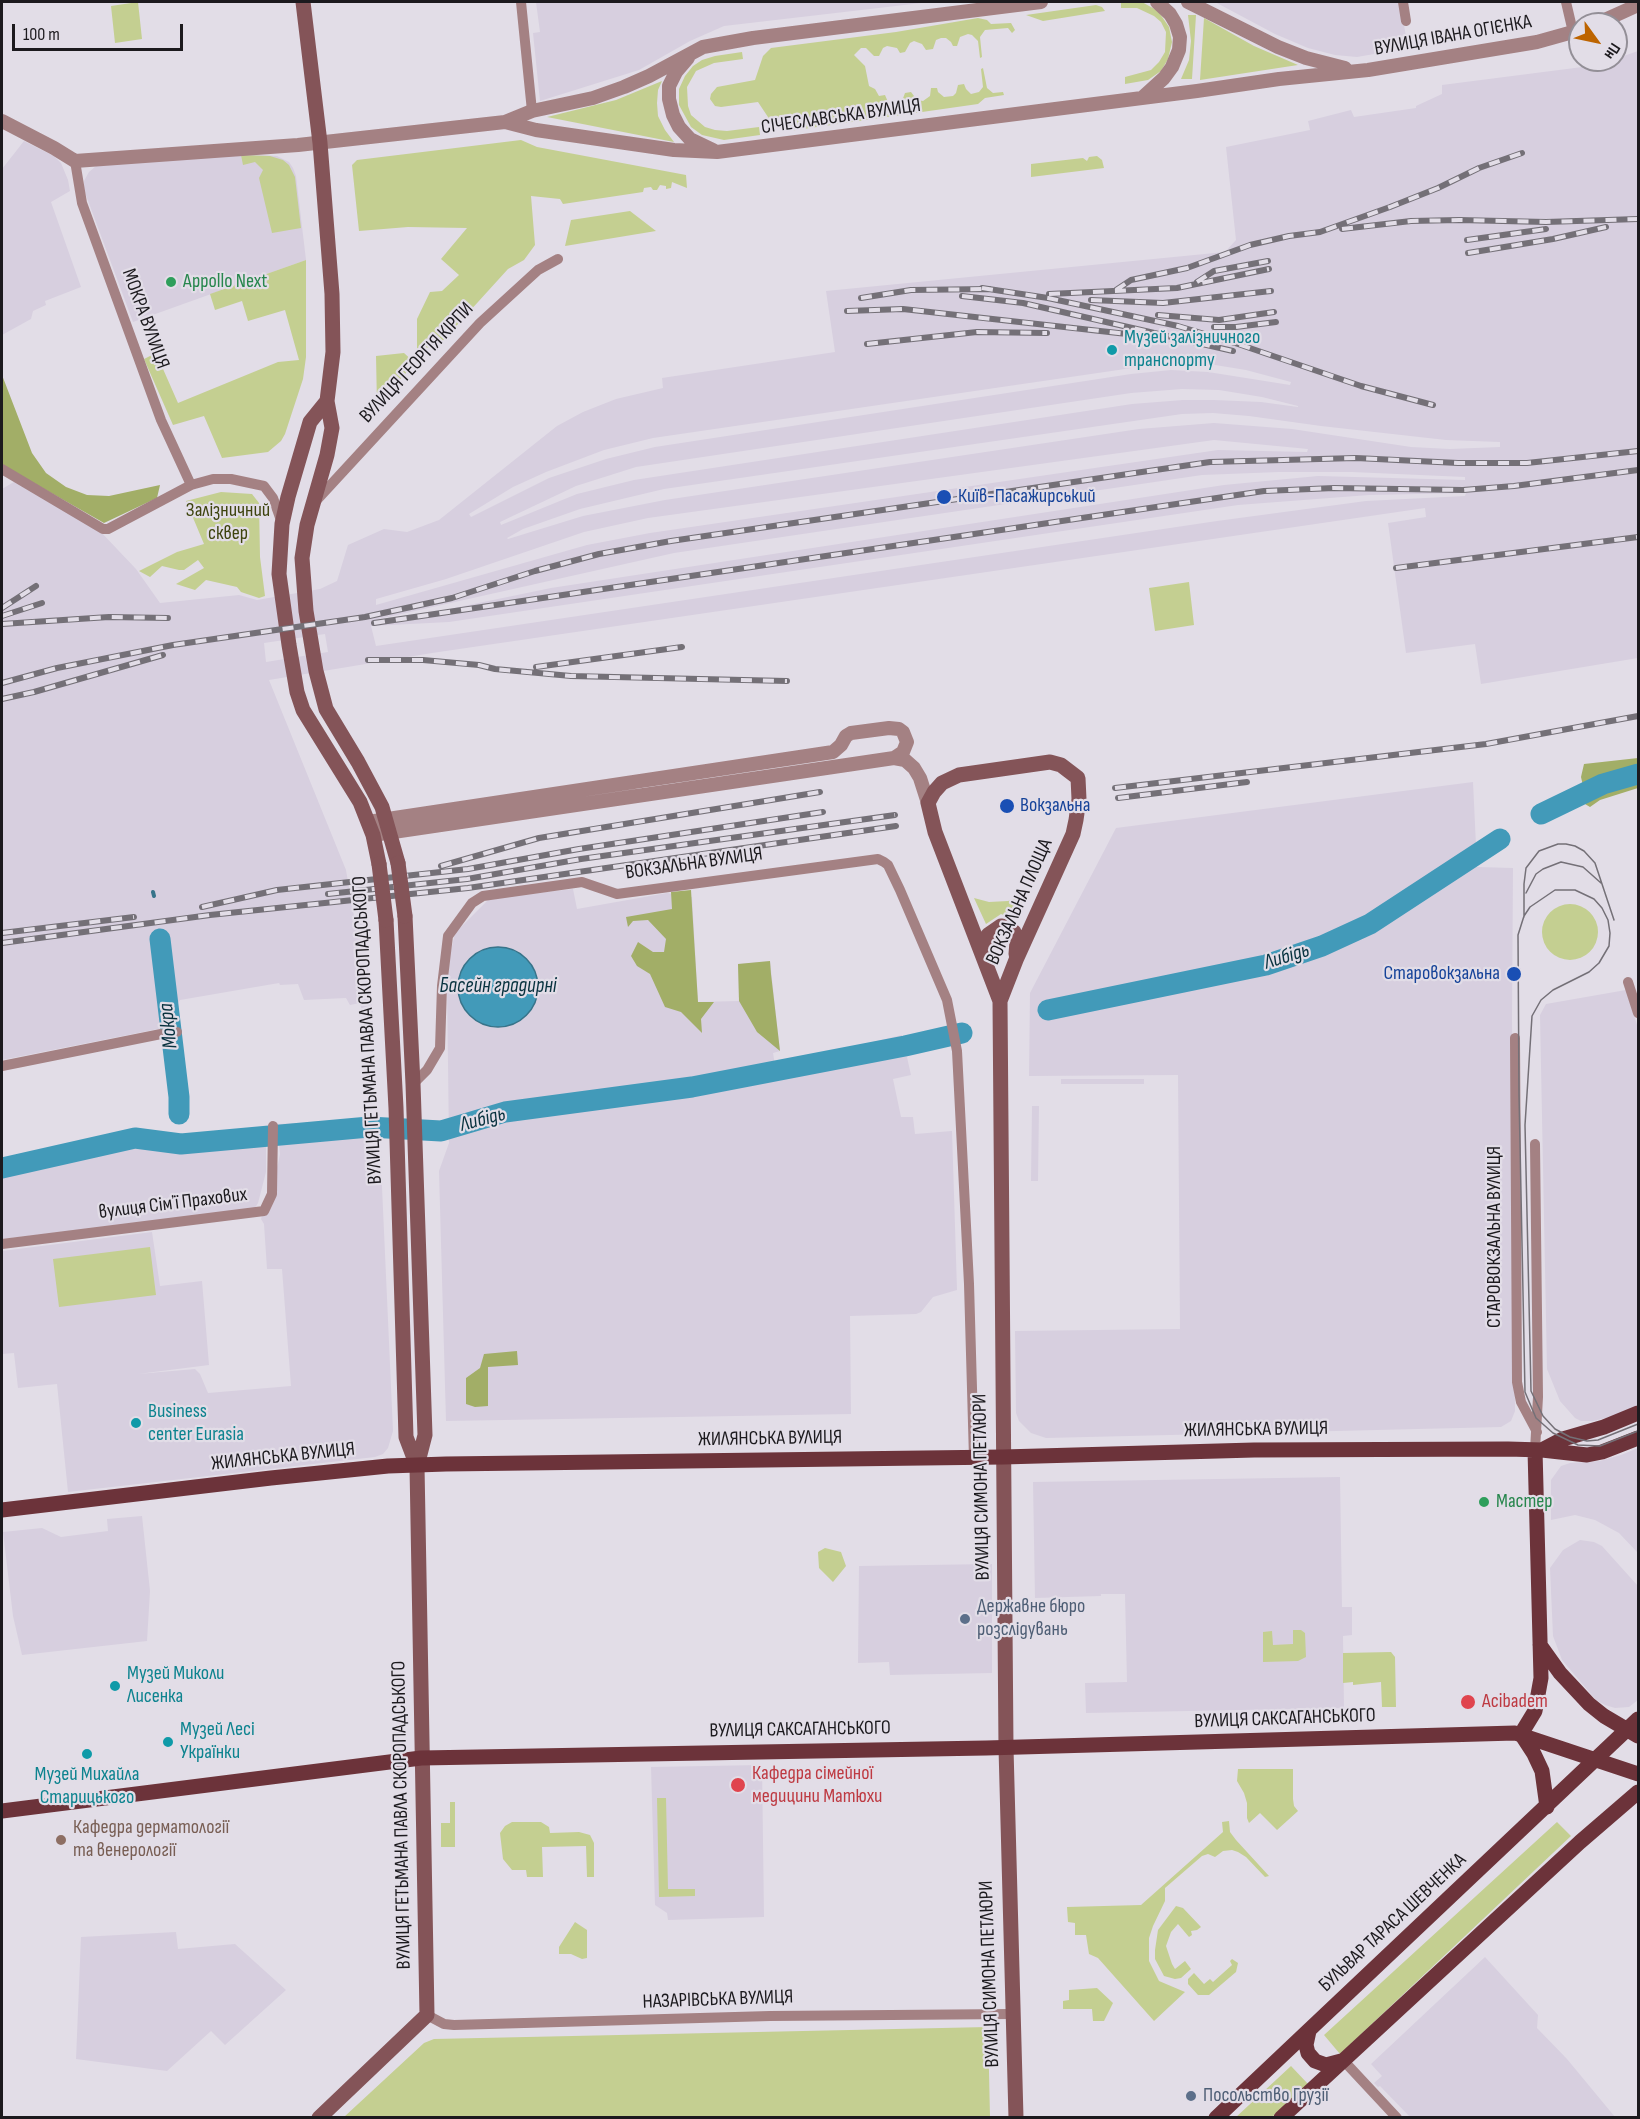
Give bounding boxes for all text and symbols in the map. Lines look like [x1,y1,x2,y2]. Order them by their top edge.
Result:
street label: ВУЛИЦЯ ІВАНА ОГІЄНКА [1373,10,1533,62]
scale bar [15,12,186,50]
north arrow [1568,12,1628,72]
text: 100 m [23,24,60,45]
text: Пн [1600,39,1624,63]
street label: СІЧЕСЛАВСЬКА ВУЛИЦЯ [760,94,922,140]
street label: МОКРА ВУЛИЦЯ [116,266,174,372]
place label: Appollo Next [183,270,267,294]
marker: Appollo Next [164,275,178,289]
street label: ВУЛИЦЯ ГЕОРГІЯ КІРПИ [355,298,479,428]
place label: Музей залізничного транспорту [1124,326,1260,373]
marker: Музей залізничного транспорту [1105,343,1119,357]
place label: Київ-Пасажирський [958,485,1096,509]
marker: Київ-Пасажирський [935,488,953,506]
park label: Залізничний сквер [186,499,270,546]
place label: Вокзальна [1020,794,1090,818]
marker: Вокзальна [998,797,1016,815]
street label: ВОКЗАЛЬНА ПЛОЩА [982,835,1058,969]
street label: ВОКЗАЛЬНА ВУЛИЦЯ [624,842,764,886]
street label: ВУЛИЦЯ ГЕТЬМАНА ПАВЛА СКОРОПАДСЬКОГО [348,875,388,1185]
water label: Либідь [1261,938,1313,976]
place label: Старовокзальна [1383,962,1500,986]
marker: Старовокзальна [1505,965,1523,983]
water label: Басейн градирні [439,974,557,1000]
water label: Мокра [154,1002,184,1050]
water label: Либідь [457,1102,509,1138]
street label: СТАРОВОКЗАЛЬНА ВУЛИЦЯ [1483,1146,1507,1328]
street label: вулиця Сімʼї Прахових [97,1183,249,1225]
street label: ВУЛИЦЯ СИМОНА ПЕТЛЮРИ [968,1393,996,1581]
place label: Business center Eurasia [148,1400,244,1447]
marker: Business center Eurasia [129,1416,143,1430]
street label: ЖИЛЯНСЬКА ВУЛИЦЯ [1184,1417,1328,1443]
street label: ЖИЛЯНСЬКА ВУЛИЦЯ [698,1426,842,1452]
street label: ЖИЛЯНСЬКА ВУЛИЦЯ [210,1438,356,1476]
place label: Мастер [1496,1490,1553,1514]
marker: Мастер [1477,1495,1491,1509]
place label: Державне бюро розслідувань [977,1595,1085,1642]
marker: Державне бюро розслідувань [958,1612,972,1626]
street label: ВУЛИЦЯ ГЕТЬМАНА ПАВЛА СКОРОПАДСЬКОГО [387,1660,417,1970]
place label: Музей Миколи Лисенка [127,1662,224,1709]
marker: Музей Миколи Лисенка [108,1679,122,1693]
place label: Acibadem [1482,1690,1548,1714]
marker: Acibadem [1459,1693,1477,1711]
street label: ВУЛИЦЯ САКСАГАНСЬКОГО [1194,1704,1376,1734]
street label: ВУЛИЦЯ САКСАГАНСЬКОГО [709,1716,891,1744]
place label: Музей Лесі Українки [180,1718,255,1765]
marker: Музей Лесі Українки [161,1735,175,1749]
marker: Музей Михайла Старицького [80,1747,94,1761]
place label: Кафедра сімейної медицини Матюхи [752,1762,882,1809]
place label: Музей Михайла Старицького [35,1763,139,1810]
marker: Кафедра сімейної медицини Матюхи [729,1776,747,1794]
place label: Кафедра дерматології та венерології [73,1816,229,1863]
marker: Кафедра дерматології та венерології [54,1833,68,1847]
street label: БУЛЬВАР ТАРАСА ШЕВЧЕНКА [1314,1849,1472,1997]
street label: ВУЛИЦЯ СИМОНА ПЕТЛЮРИ [975,1880,1005,2068]
street label: НАЗАРІВСЬКА ВУЛИЦЯ [642,1985,794,2015]
place label: Посольство Грузії [1203,2084,1329,2108]
marker: Посольство Грузії [1184,2089,1198,2103]

